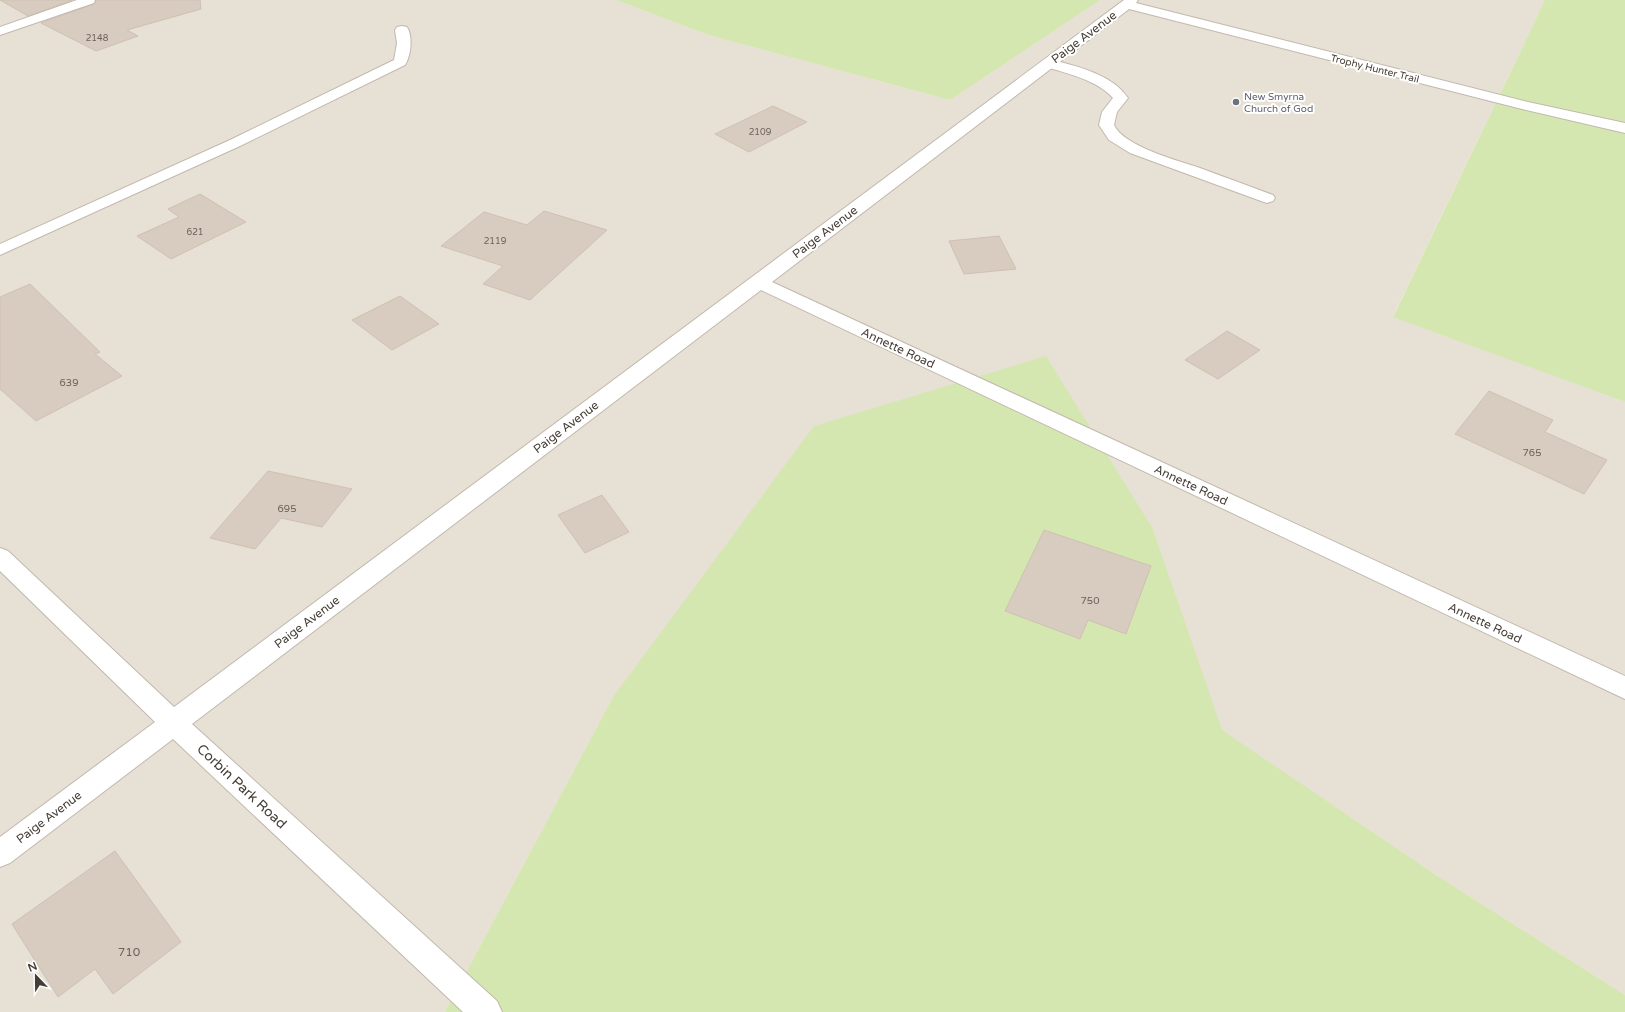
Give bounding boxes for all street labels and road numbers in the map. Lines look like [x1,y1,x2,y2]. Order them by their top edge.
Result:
street label: Paige Avenue [1049,8,1119,66]
street label: Trophy Hunter Trail [1329,52,1420,86]
street label: Paige Avenue [790,203,860,261]
street label: Annette Road [859,325,937,371]
street label: Paige Avenue [531,398,601,456]
street label: Annette Road [1152,462,1230,508]
street label: Paige Avenue [272,593,342,651]
street label: Annette Road [1446,600,1524,646]
street label: Corbin Park Road [193,740,290,832]
street label: Paige Avenue [14,788,84,846]

